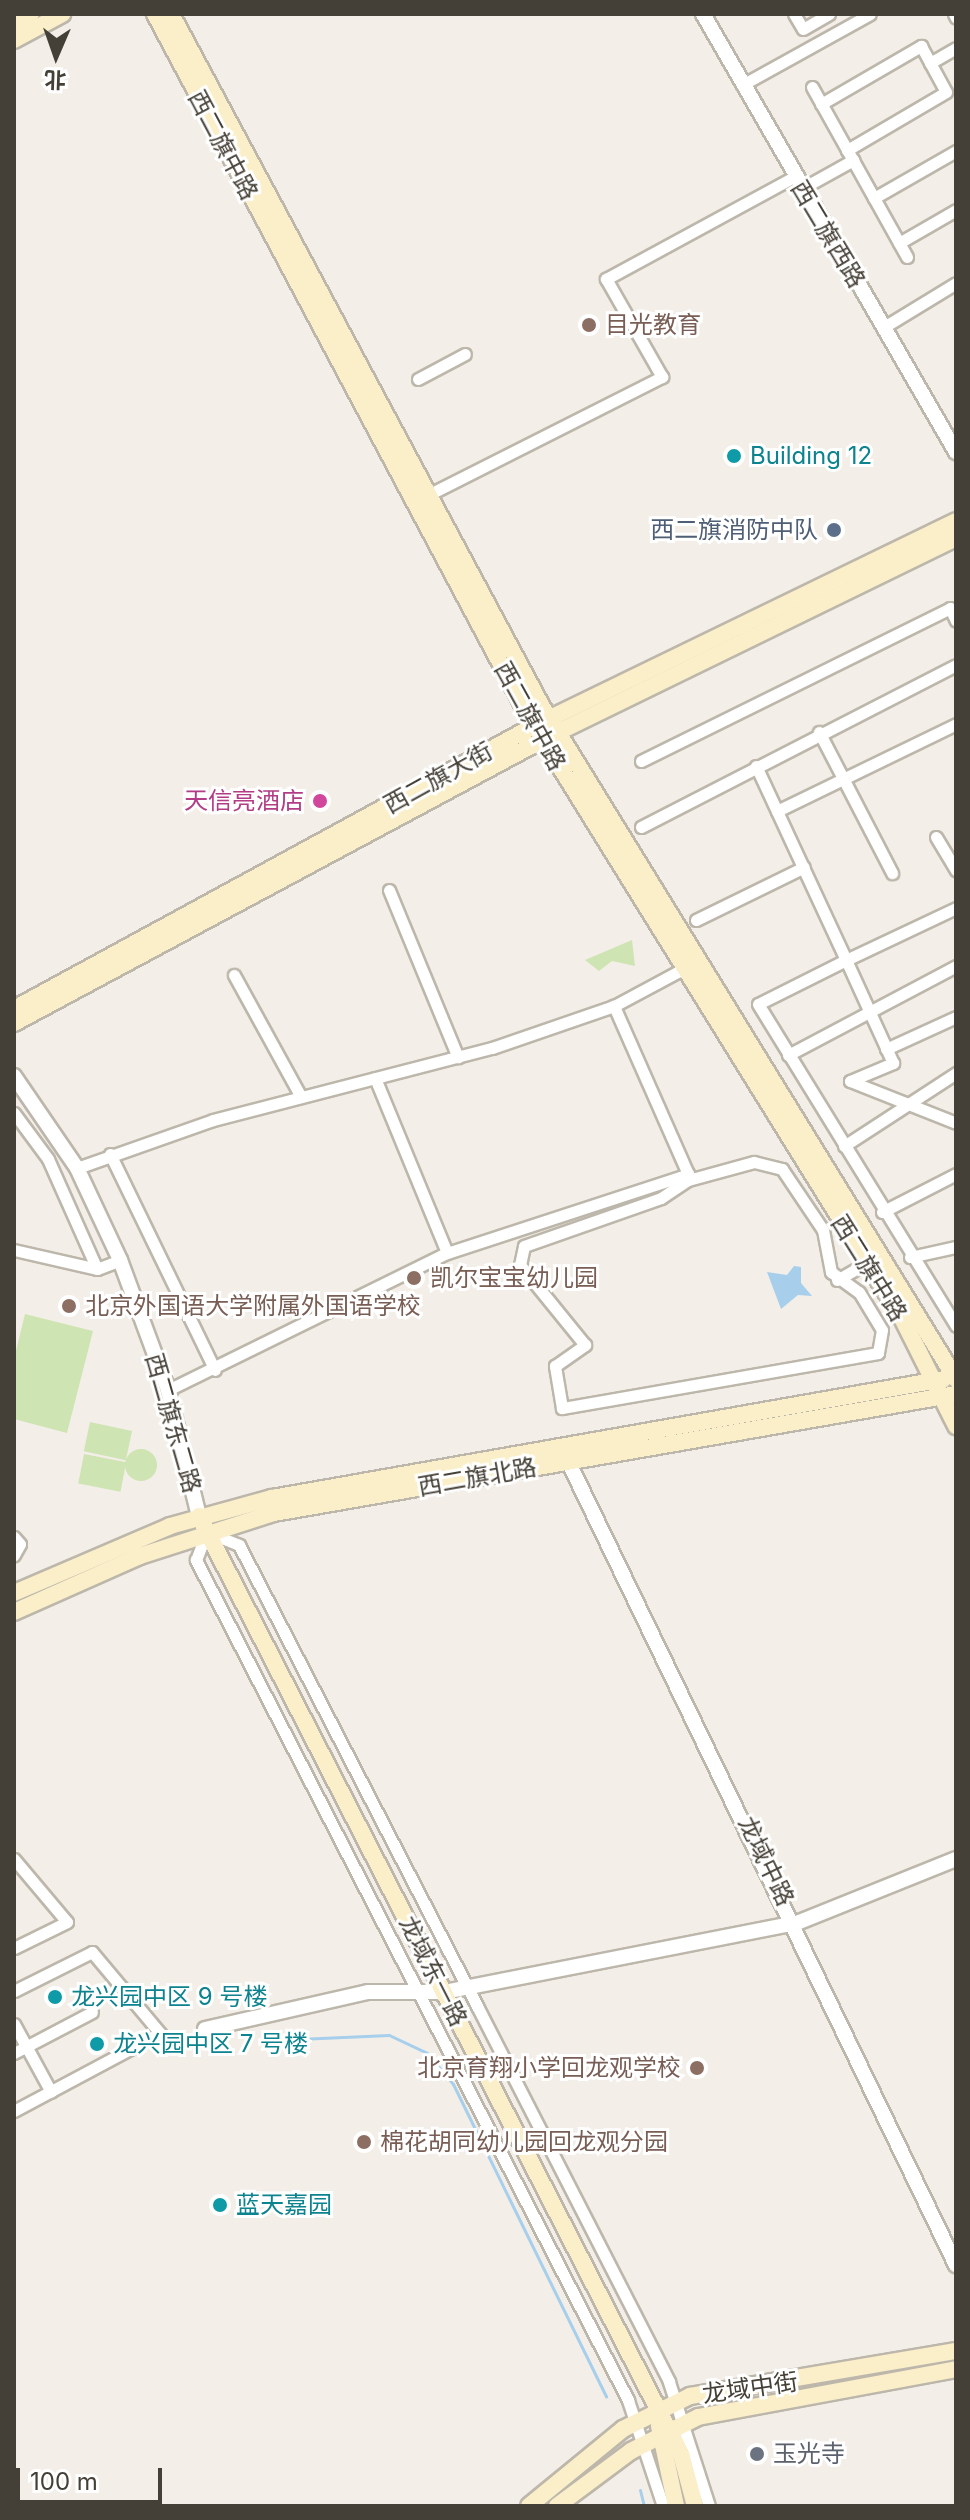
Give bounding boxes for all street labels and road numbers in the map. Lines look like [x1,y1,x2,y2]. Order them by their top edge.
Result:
street label: 西二旗中路 [182,85,264,205]
street label: 西二旗西路 [785,175,871,293]
street label: 西二旗中路 [488,657,572,775]
street label: 西二旗大街 [379,736,497,820]
street label: 西二旗中路 [825,1209,913,1327]
street label: 西二旗东二路 [139,1350,207,1496]
street label: 西二旗北路 [415,1452,539,1502]
street label: 龙域中路 [732,1812,800,1910]
street label: 龙域东一路 [393,1911,473,2031]
street label: 龙域中街 [700,2367,800,2409]

